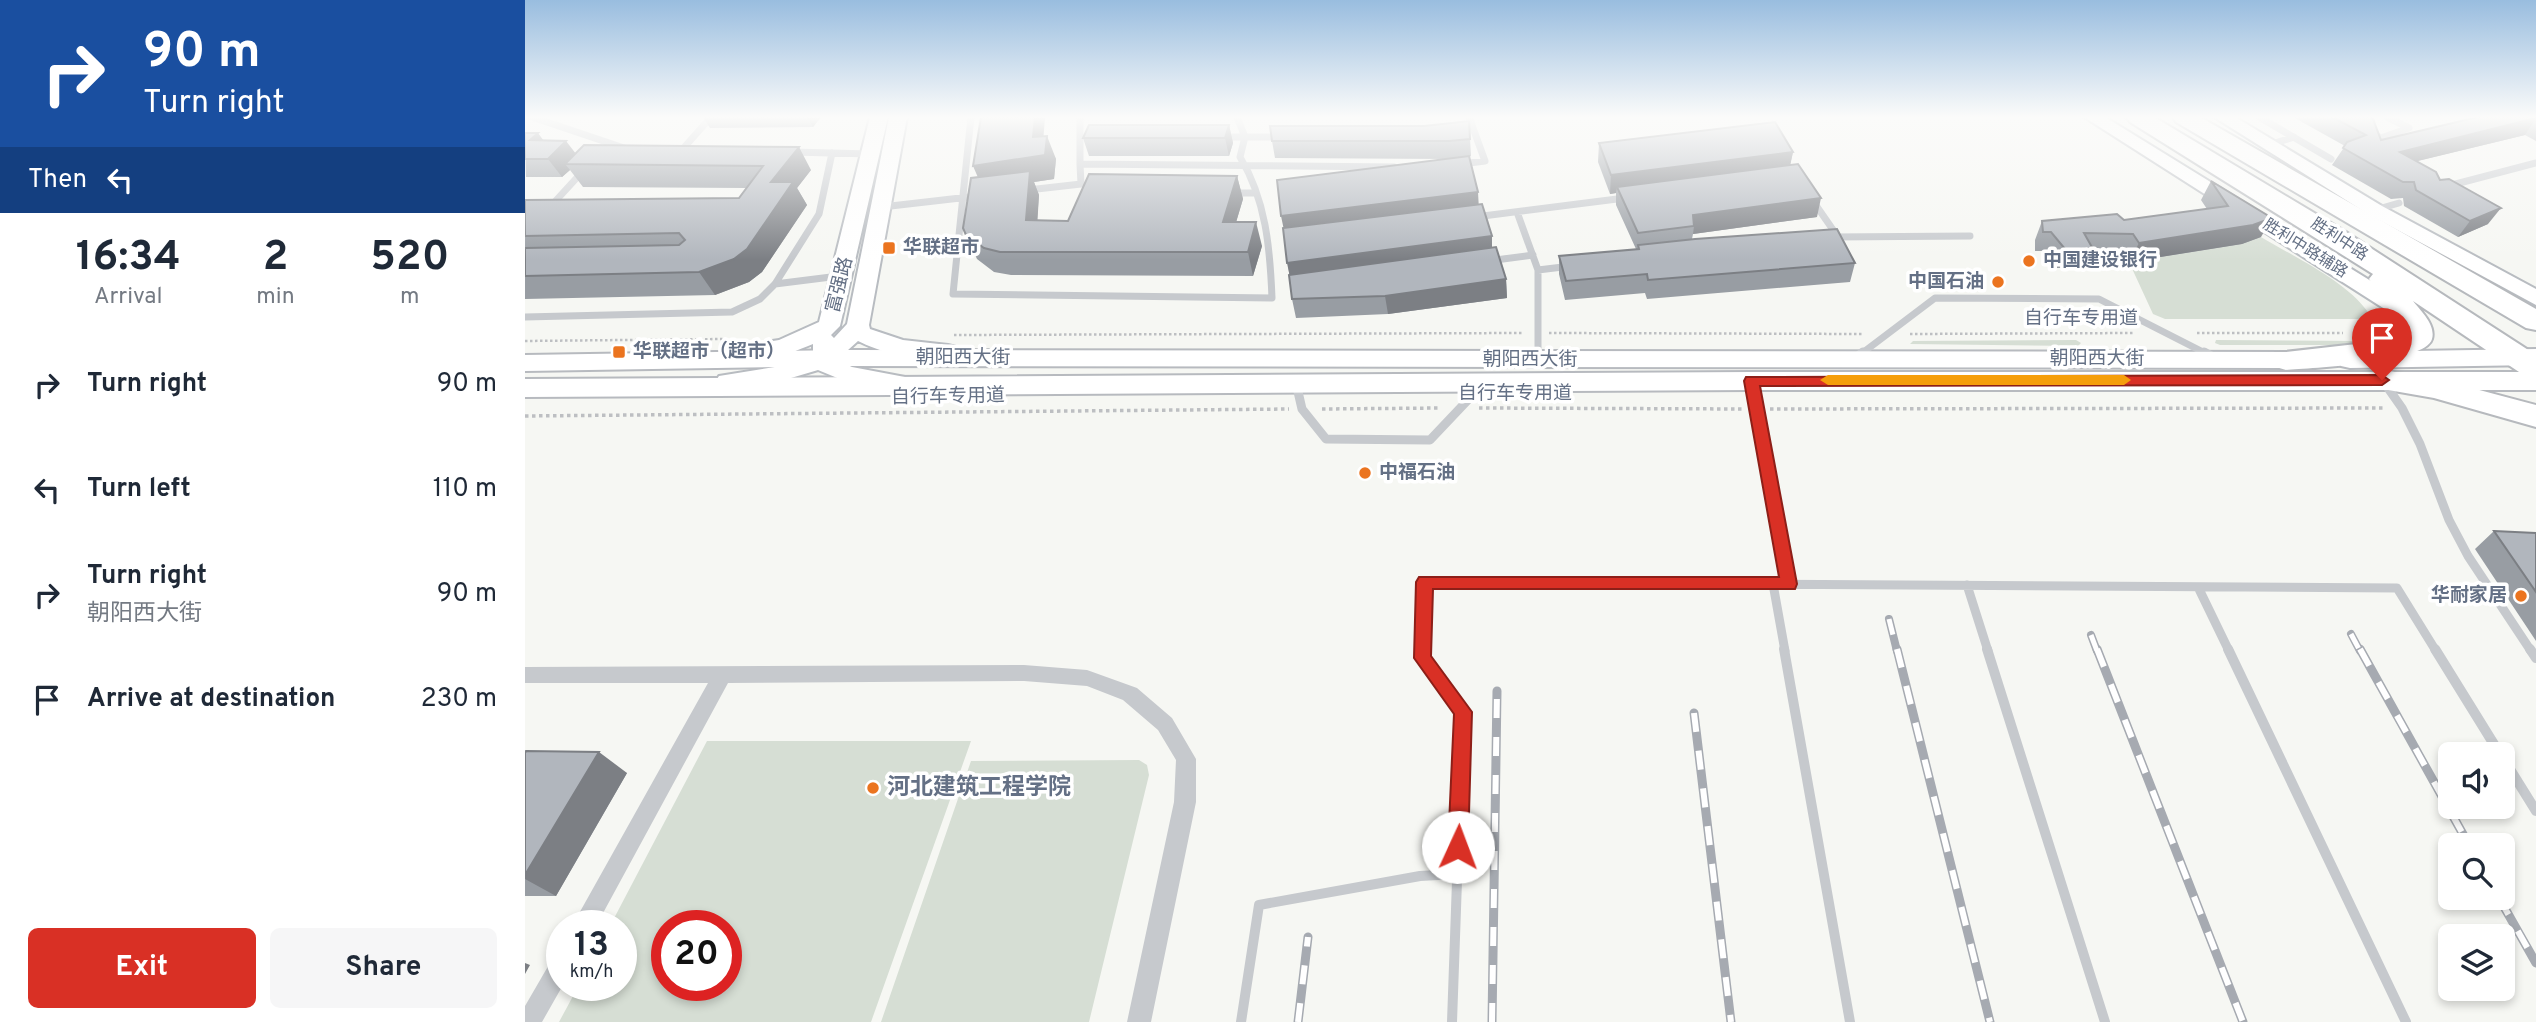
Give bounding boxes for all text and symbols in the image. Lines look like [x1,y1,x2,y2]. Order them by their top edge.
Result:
text: 90 m [143,23,261,85]
icon: right [28,28,119,119]
text: Turn right [143,84,285,124]
icon: left [101,161,139,199]
text: Then [28,164,87,197]
street label: 胜利中路 [2307,214,2371,266]
street label: 胜利中路辅路 [2259,215,2351,283]
text: 16:34 [76,232,181,285]
text: 2 [263,232,288,285]
text: 520 [370,232,449,285]
place label: 华联超市 [903,236,979,260]
marker: 华联超市 [881,240,897,256]
place label: 中国建设银行 [2043,249,2157,273]
marker: 中国建设银行 [2021,253,2037,269]
street label: 富强路 [821,254,859,316]
place label: 中国石油 [1908,270,1984,294]
marker: 中国石油 [1990,274,2006,290]
text: Arrival [94,283,162,312]
text: min [256,283,295,312]
text: m [400,283,420,312]
street label: 自行车专用道 [2024,307,2138,331]
pin [2352,308,2412,380]
icon: arrive [2363,319,2401,357]
place label: 华联超市（超市） [633,340,785,364]
marker: 华联超市（超市） [611,344,627,360]
street label: 朝阳西大街 [915,346,1011,370]
street label: 朝阳西大街 [2049,347,2145,371]
street label: 朝阳西大街 [1482,348,1578,372]
icon: right [28,366,66,404]
text: Turn right [87,368,207,401]
text: 90 m [437,368,497,401]
street label: 自行车专用道 [1458,382,1572,406]
street label: 自行车专用道 [891,384,1005,410]
place label: 中福石油 [1379,461,1455,485]
marker: 中福石油 [1357,465,1373,481]
icon: left [28,471,66,509]
text: Turn left [87,473,191,506]
text: 110 m [433,473,497,506]
text: Turn right [87,560,207,593]
icon: right [28,576,66,614]
text: 90 m [437,578,497,611]
place label: 华耐家居 [2431,584,2507,608]
marker: 华耐家居 [2513,588,2529,604]
text: 朝阳西大街 [87,600,202,629]
icon: arrive [28,681,66,719]
text: Arrive at destination [87,683,335,716]
text: 230 m [421,683,497,716]
map controls [2438,742,2515,1001]
button: sound [2438,742,2515,819]
place label: 河北建筑工程学院 [887,774,1071,803]
marker: 河北建筑工程学院 [865,780,881,796]
position arrow [1421,810,1495,884]
button: search [2438,833,2515,910]
speed limit sign: 20 [651,910,742,1001]
text: 13 [574,924,609,968]
button: layers [2438,924,2515,1001]
button: Exit [28,928,256,1008]
button: Share [270,928,497,1008]
text: km/h [570,961,613,984]

